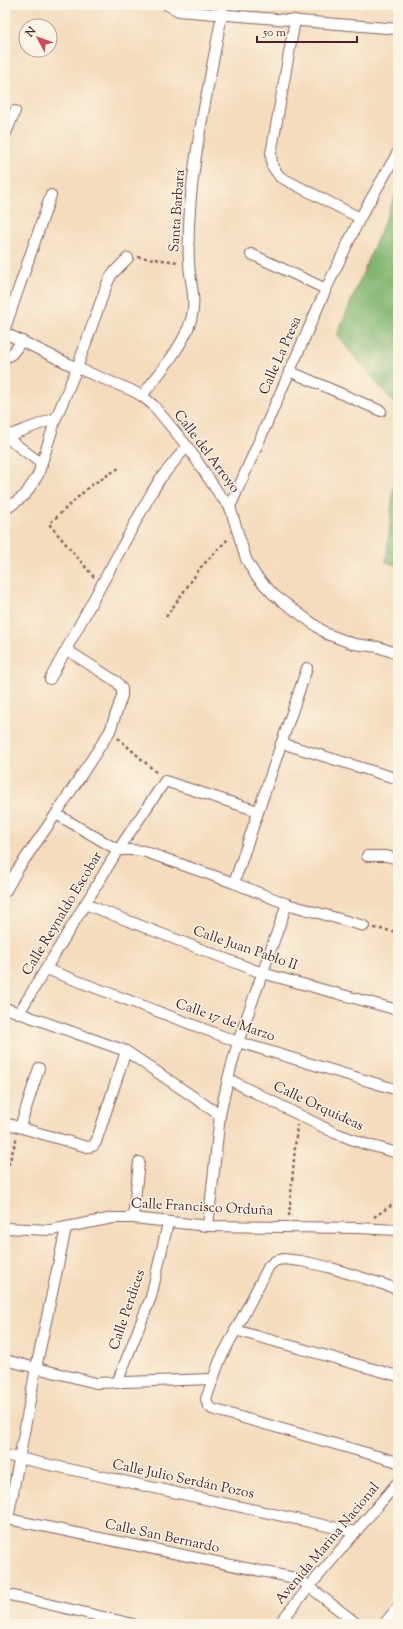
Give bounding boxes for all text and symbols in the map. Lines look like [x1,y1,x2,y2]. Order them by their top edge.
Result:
north arrow [18,18,58,58]
scale bar [257,18,357,44]
text: N [22,23,40,41]
text: 50 m [262,24,286,42]
street label: Santa Barbara [165,168,191,253]
street label: Calle La Presa [255,313,307,398]
street label: Calle del Arroyo [168,406,244,498]
street label: Calle Reynaldo Escobar [18,848,108,980]
street label: Calle Juan Pablo II [190,922,301,976]
street label: Calle 17 de Marzo [173,995,278,1048]
street label: Calle Orquídeas [269,1077,367,1137]
street label: Calle Francisco Orduña [130,1194,274,1222]
street label: Calle Perdices [105,1267,151,1353]
street label: Calle Julio Serdán Pozos [110,1455,256,1505]
street label: Avenida Marina Nacional [271,1479,385,1609]
street label: Calle San Bernardo [103,1515,221,1559]

